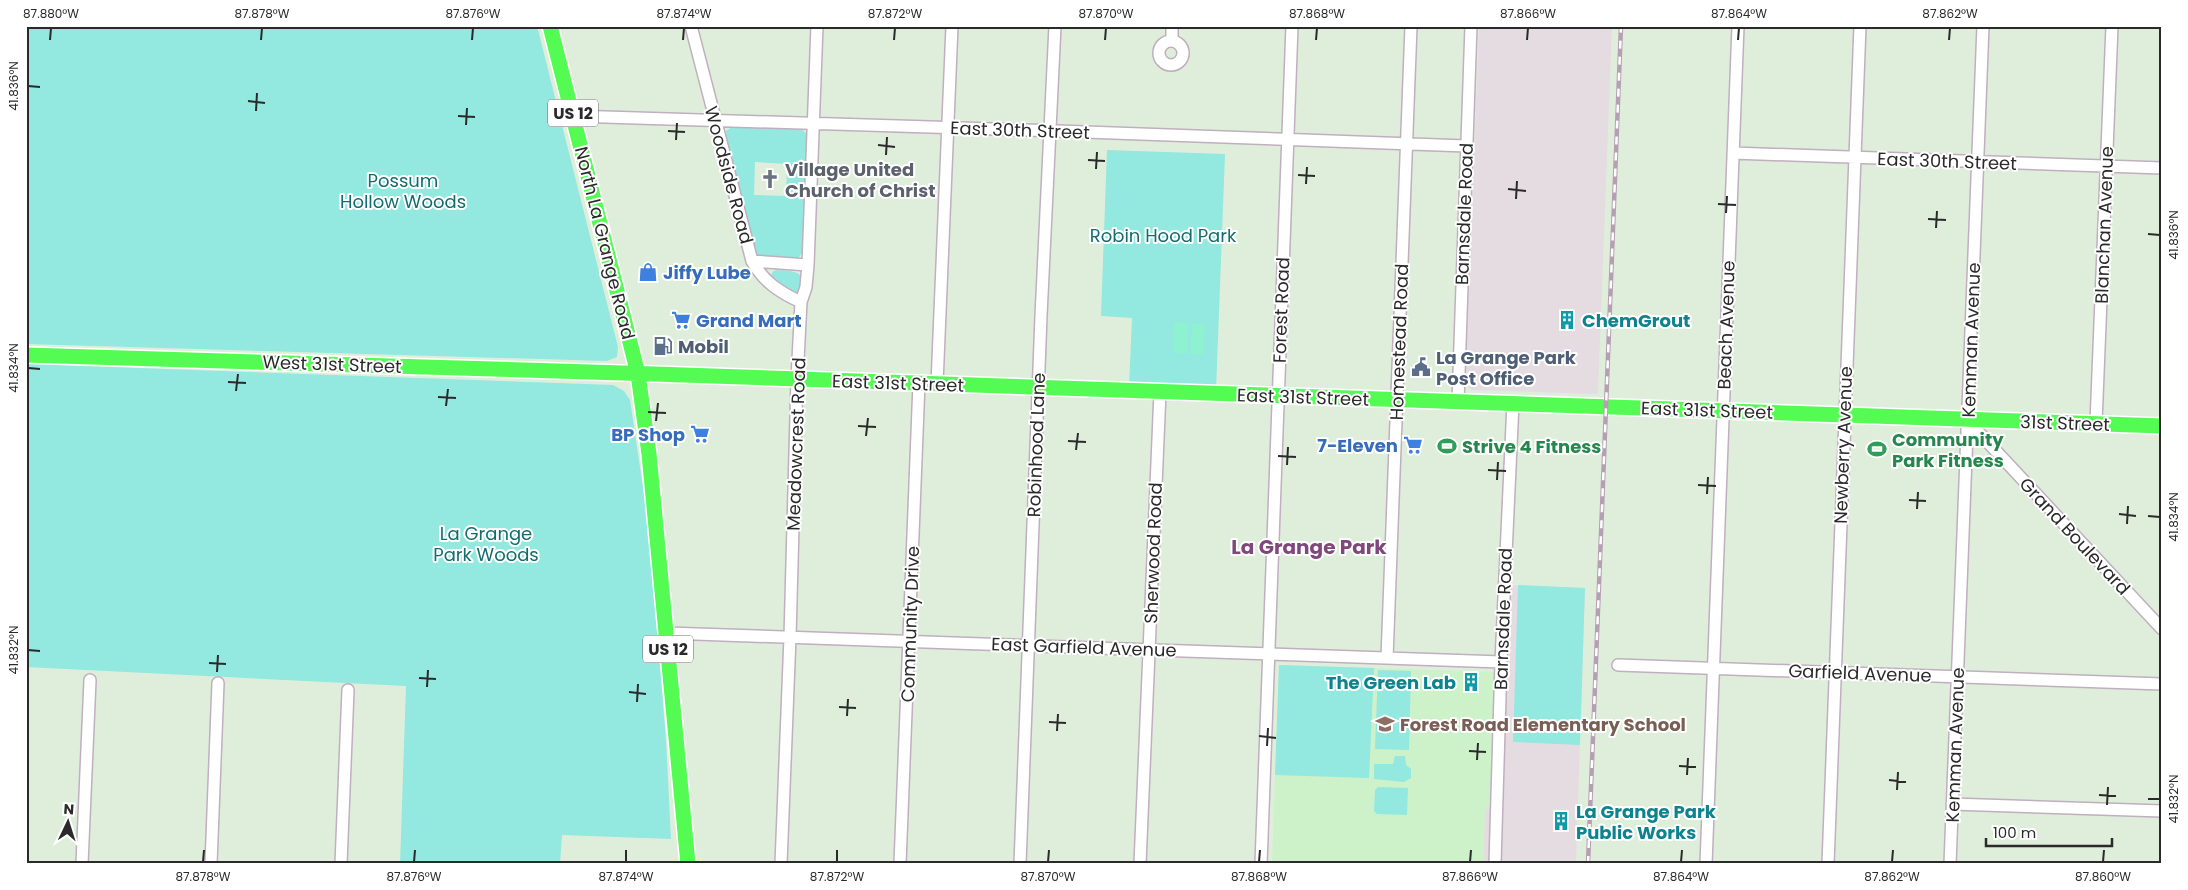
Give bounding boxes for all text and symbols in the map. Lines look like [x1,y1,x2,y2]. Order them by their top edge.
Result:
text: 87.880°W [23,5,79,22]
text: 87.878°W [235,5,290,22]
text: 87.876°W [445,5,501,22]
text: 87.874°W [657,5,712,22]
text: 87.872°W [868,5,922,22]
text: 87.870°W [1079,5,1134,22]
text: 87.868°W [1289,5,1345,22]
text: 87.866°W [1500,5,1556,22]
text: 87.864°W [1711,5,1767,22]
text: 87.862°W [1922,5,1978,22]
text: 41.836°N [5,61,22,111]
road number: US 12 [548,100,598,126]
street label: Woodside Road [699,103,759,247]
street label: East 30th Street [950,115,1090,145]
street label: Barnsdale Road [1449,142,1479,286]
street label: North La Grange Road [569,144,641,342]
street label: East 30th Street [1877,146,2017,176]
street label: Blanchan Avenue [2089,146,2119,304]
place label: Village United Church of Christ [785,157,936,203]
park label: Possum Hollow Woods [340,168,466,214]
church icon: Village United Church of Christ [759,168,781,190]
text: 41.836°N [2165,210,2182,260]
park label: Robin Hood Park [1090,223,1237,248]
street label: Forest Road [1267,257,1295,363]
place label: Jiffy Lube [663,260,751,285]
street label: Beach Avenue [1711,260,1741,390]
shop icon: Jiffy Lube [637,261,659,283]
street label: Kemman Avenue [1956,262,1986,418]
street label: Homestead Road [1384,263,1414,421]
place label: Grand Mart [696,308,802,333]
place label: ChemGrout [1582,308,1690,333]
supermarket icon: Grand Mart [670,309,692,331]
building icon: ChemGrout [1556,309,1578,331]
place label: Mobil [678,334,729,359]
fuel station icon: Mobil [652,335,674,357]
text: 41.834°N [5,343,22,393]
place label: La Grange Park Post Office [1436,345,1577,391]
street label: West 31st Street [262,349,402,379]
public building icon: La Grange Park Post Office [1410,356,1432,378]
street label: Meadowcrest Road [780,357,812,531]
street label: Newberry Avenue [1828,366,1858,524]
street label: East 31st Street [832,368,964,398]
street label: Robinhood Lane [1021,372,1051,518]
street label: East 31st Street [1237,382,1369,412]
street label: East 31st Street [1641,395,1773,425]
street label: 31st Street [2020,409,2110,437]
place label: BP Shop [611,422,685,447]
supermarket icon: BP Shop [689,423,711,445]
place label: Community Park Fitness [1892,427,2004,473]
place label: 7-Eleven [1317,433,1398,458]
supermarket icon: 7-Eleven [1402,434,1424,456]
place label: Strive 4 Fitness [1462,434,1601,459]
sports icon: Strive 4 Fitness [1436,435,1458,457]
sports icon: Community Park Fitness [1866,438,1888,460]
street label: Grand Boulevard [2014,472,2136,600]
street label: Sherwood Road [1138,482,1168,624]
text: 41.834°N [2165,492,2182,542]
park label: La Grange Park Woods [433,521,539,567]
district label: La Grange Park [1231,533,1387,561]
street label: Community Drive [895,545,925,703]
street label: Barnsdale Road [1488,547,1518,691]
text: 41.832°N [5,626,22,674]
street label: East Garfield Avenue [991,631,1177,663]
road number: US 12 [643,636,693,662]
street label: Garfield Avenue [1788,658,1932,688]
street label: Kemman Avenue [1940,667,1970,823]
place label: The Green Lab [1326,670,1456,695]
building icon: The Green Lab [1460,671,1482,693]
place label: Forest Road Elementary School [1400,712,1686,737]
school or university icon: Forest Road Elementary School [1374,713,1396,735]
text: 41.832°N [2165,775,2182,823]
north arrow [42,798,92,848]
text: N [63,799,75,819]
place label: La Grange Park Public Works [1576,799,1717,845]
building icon: La Grange Park Public Works [1550,810,1572,832]
scale bar [1986,815,2112,847]
text: 100 m [1993,822,2036,843]
text: 87.878°W [176,868,231,885]
text: 87.876°W [386,868,442,885]
text: 87.874°W [599,868,654,885]
text: 87.872°W [810,868,864,885]
text: 87.870°W [1021,868,1076,885]
text: 87.868°W [1231,868,1287,885]
text: 87.866°W [1442,868,1498,885]
text: 87.864°W [1653,868,1709,885]
text: 87.862°W [1864,868,1920,885]
text: 87.860°W [2075,868,2131,885]

